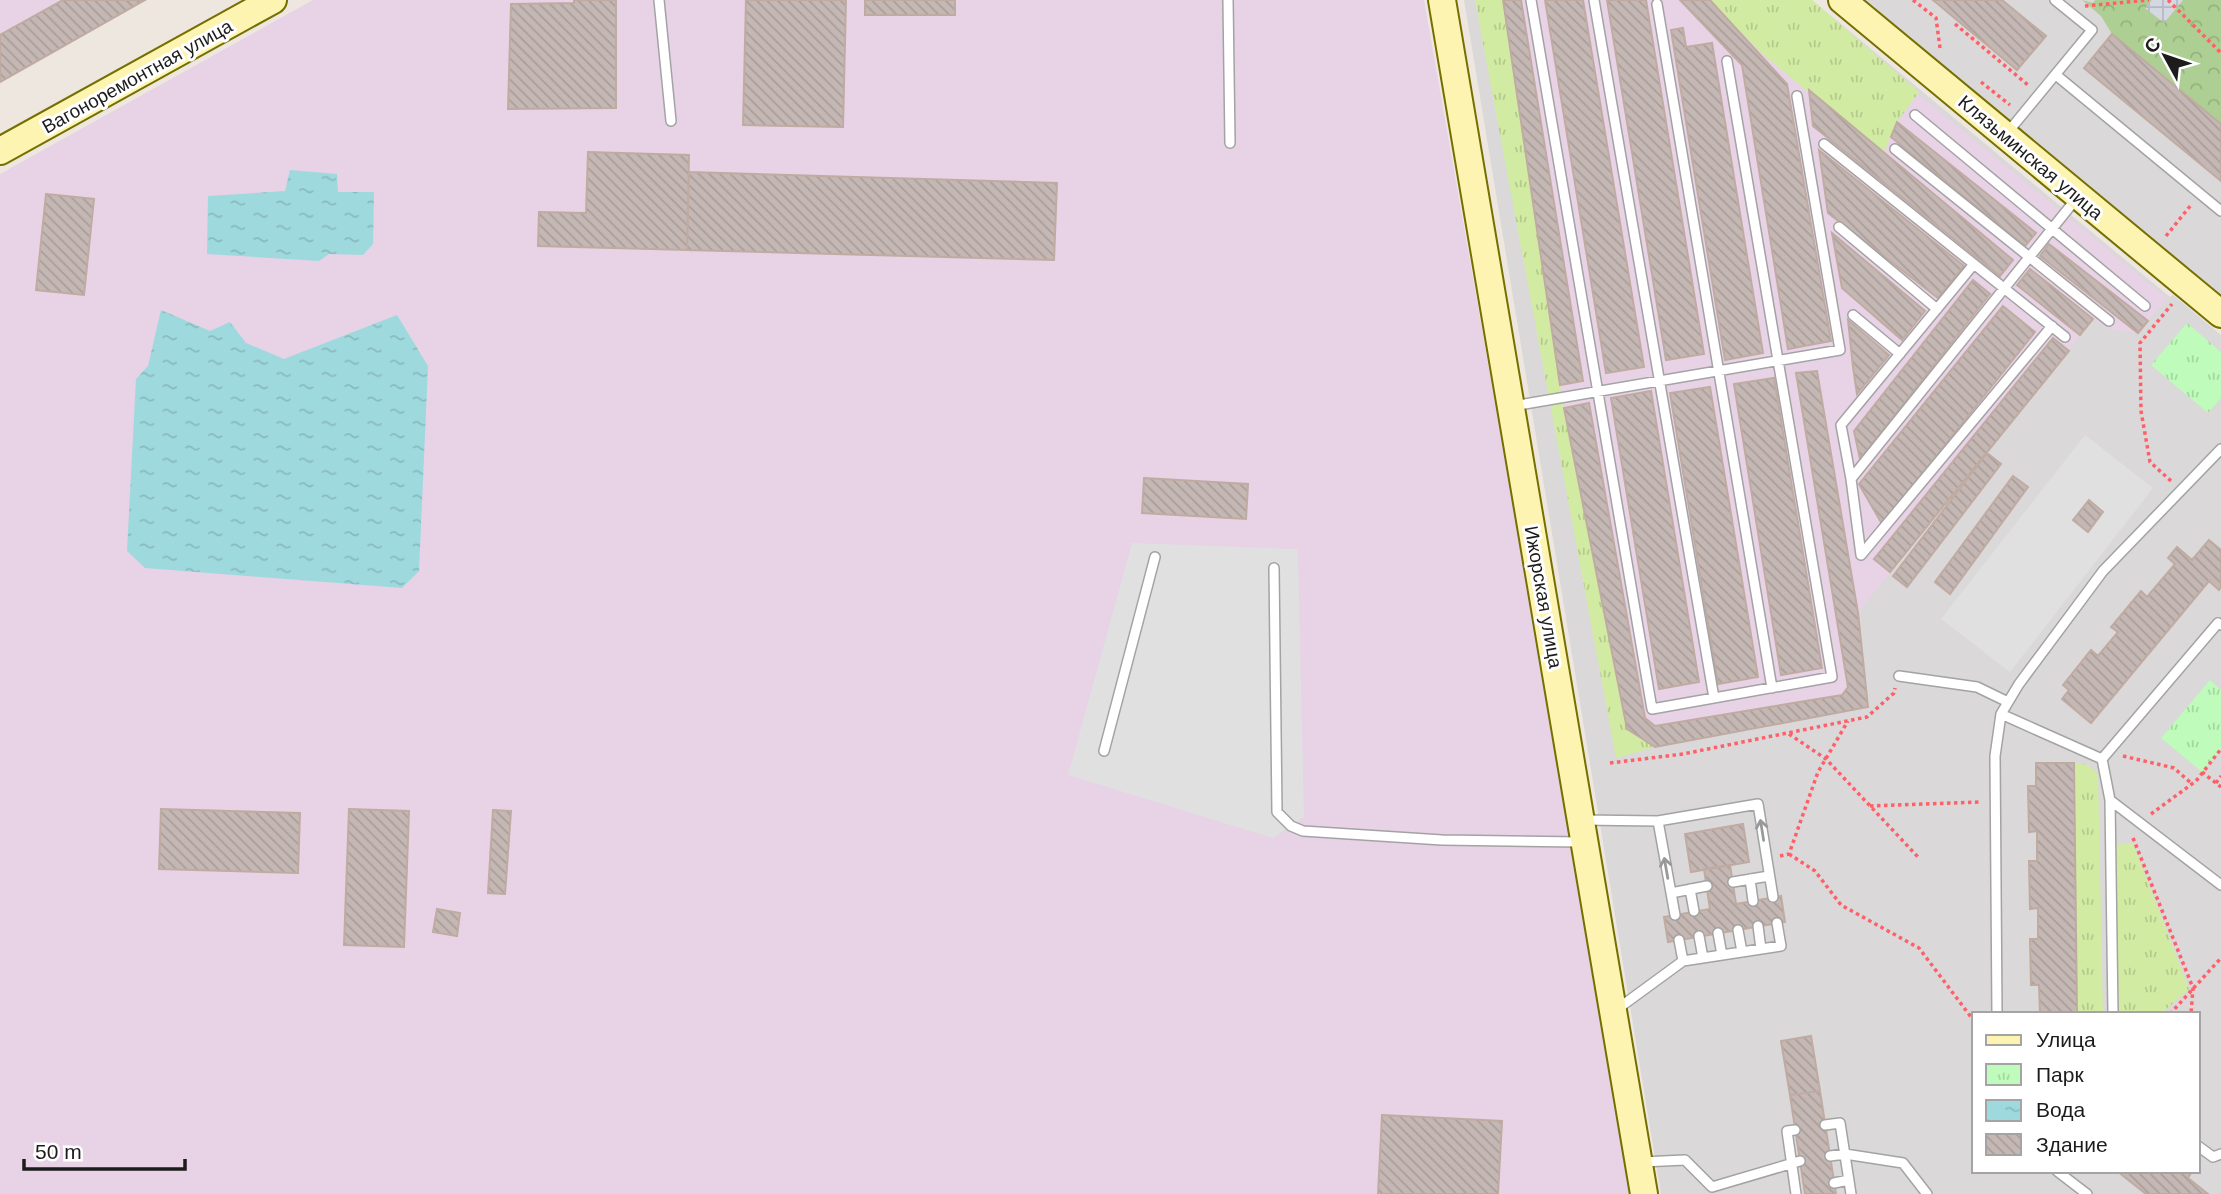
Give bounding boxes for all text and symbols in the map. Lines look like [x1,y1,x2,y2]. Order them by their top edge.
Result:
street label: Вагоноремонтная улица [38,15,236,138]
north arrow [2130,21,2200,91]
text: С [2140,33,2165,57]
street label: Клязьминская улица [1954,91,2107,224]
street label: Ижорская улица [1521,524,1566,670]
one-way arrow [1755,819,1768,842]
one-way arrow [1659,857,1672,880]
legend [1972,1012,2200,1173]
text: Улица [2036,1028,2096,1051]
text: Парк [2036,1063,2084,1086]
text: Вода [2036,1098,2085,1121]
scale bar [24,1128,186,1172]
text: Здание [2036,1133,2108,1156]
text: 50 m [35,1140,82,1163]

